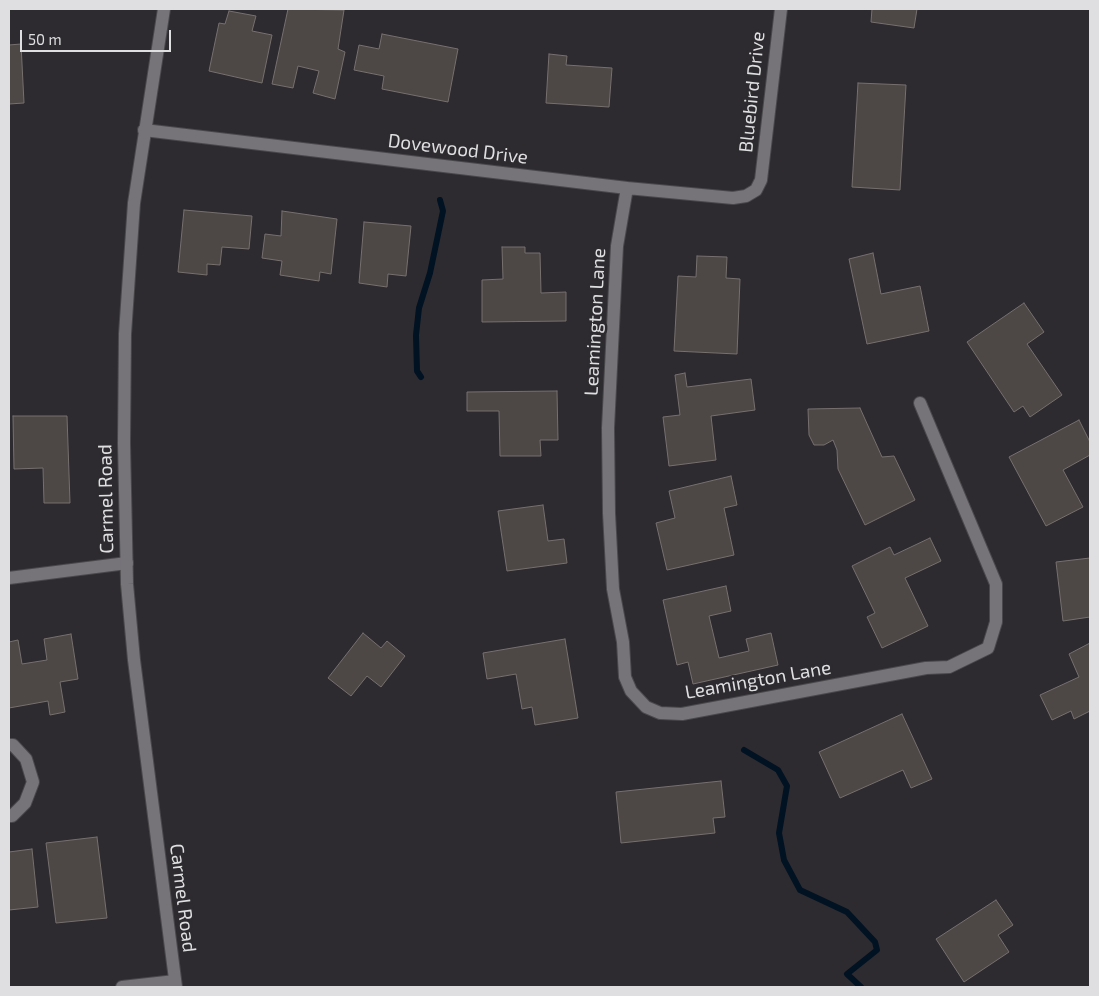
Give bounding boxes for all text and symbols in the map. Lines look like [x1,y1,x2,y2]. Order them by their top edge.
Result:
scale bar [22,20,174,52]
text: 50 m [28,30,62,48]
street label: Bluebird Drive [734,30,770,154]
street label: Dovewood Drive [387,129,529,169]
street label: Leamington Lane [580,247,610,397]
street label: Carmel Road [94,444,118,554]
street label: Leamington Lane [683,656,833,704]
street label: Carmel Road [165,842,201,954]

